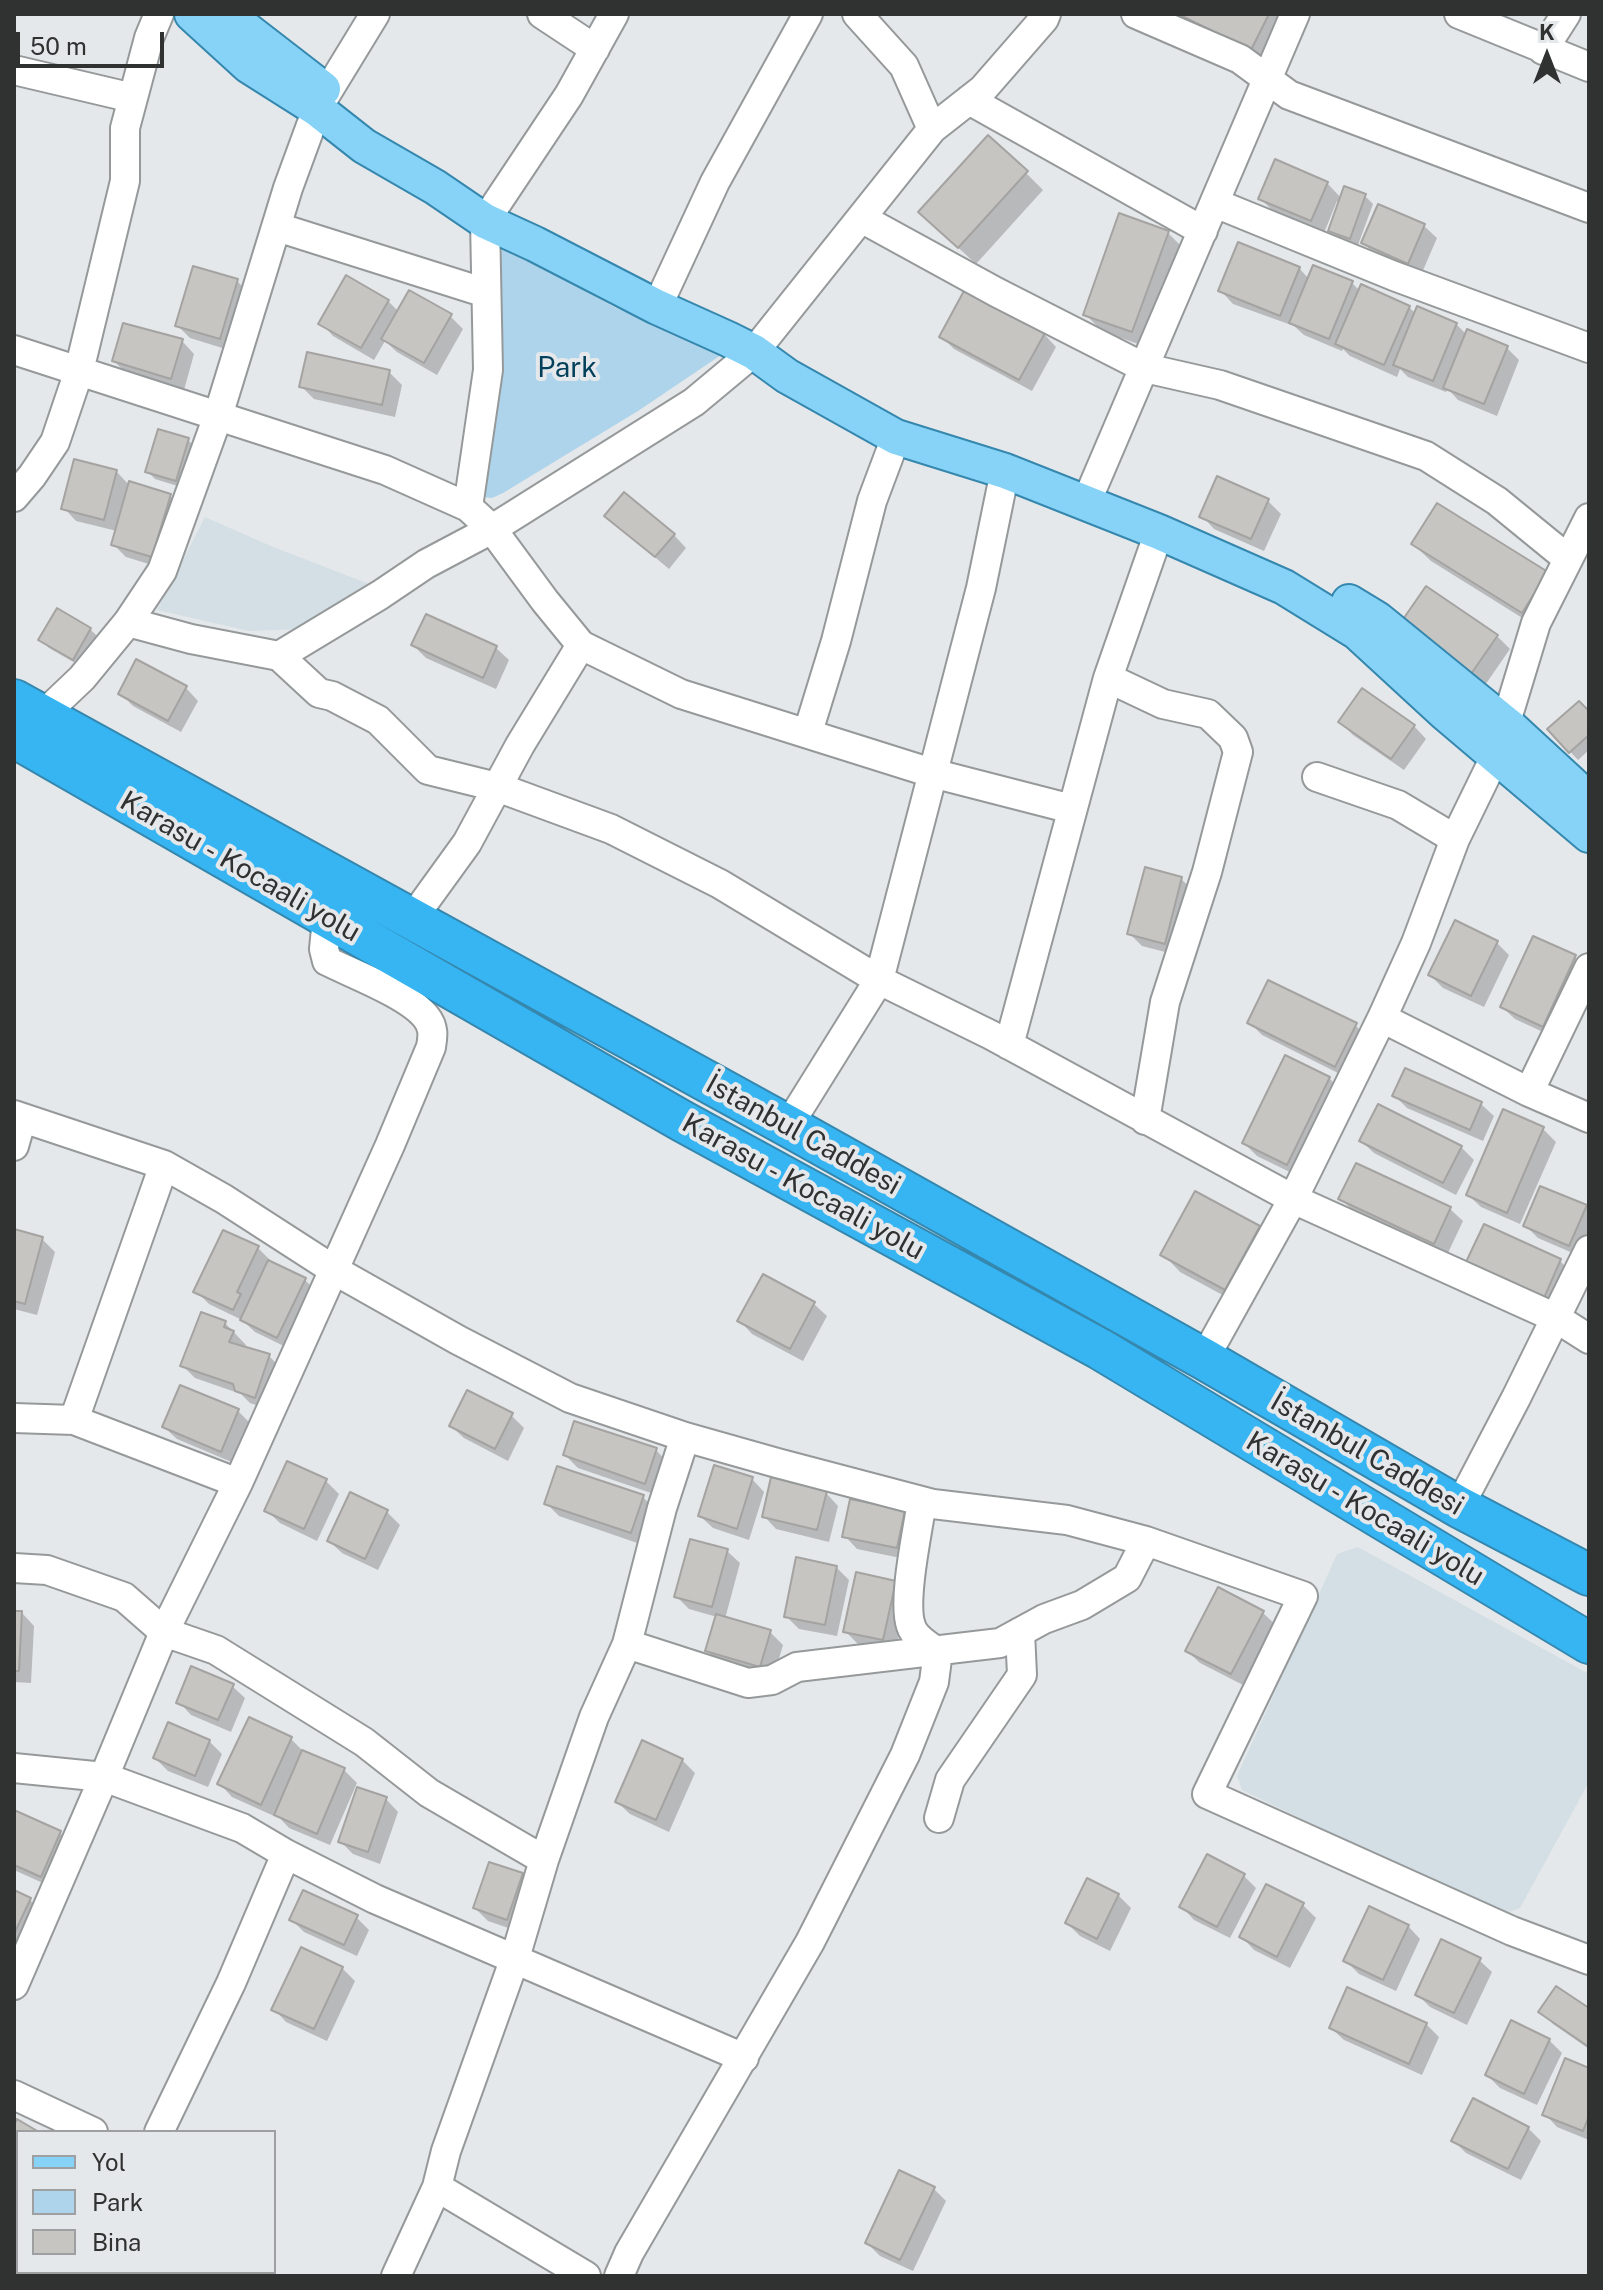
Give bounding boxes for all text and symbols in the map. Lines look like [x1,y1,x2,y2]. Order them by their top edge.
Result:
scale bar [20,16,168,66]
north arrow [1507,16,1587,96]
text: K [1539,19,1555,45]
text: 50 m [30,32,87,60]
park label: Park [537,351,597,385]
street label: Karasu - Kocaali yolu [114,785,366,949]
street label: İstanbul Caddesi [700,1068,906,1202]
street label: Karasu - Kocaali yolu [676,1106,930,1268]
street label: İstanbul Caddesi [1264,1385,1470,1523]
street label: Karasu - Kocaali yolu [1240,1425,1490,1593]
legend [16,2130,276,2274]
text: Yol [92,2148,126,2176]
text: Park [92,2188,143,2216]
text: Bina [92,2228,141,2256]

